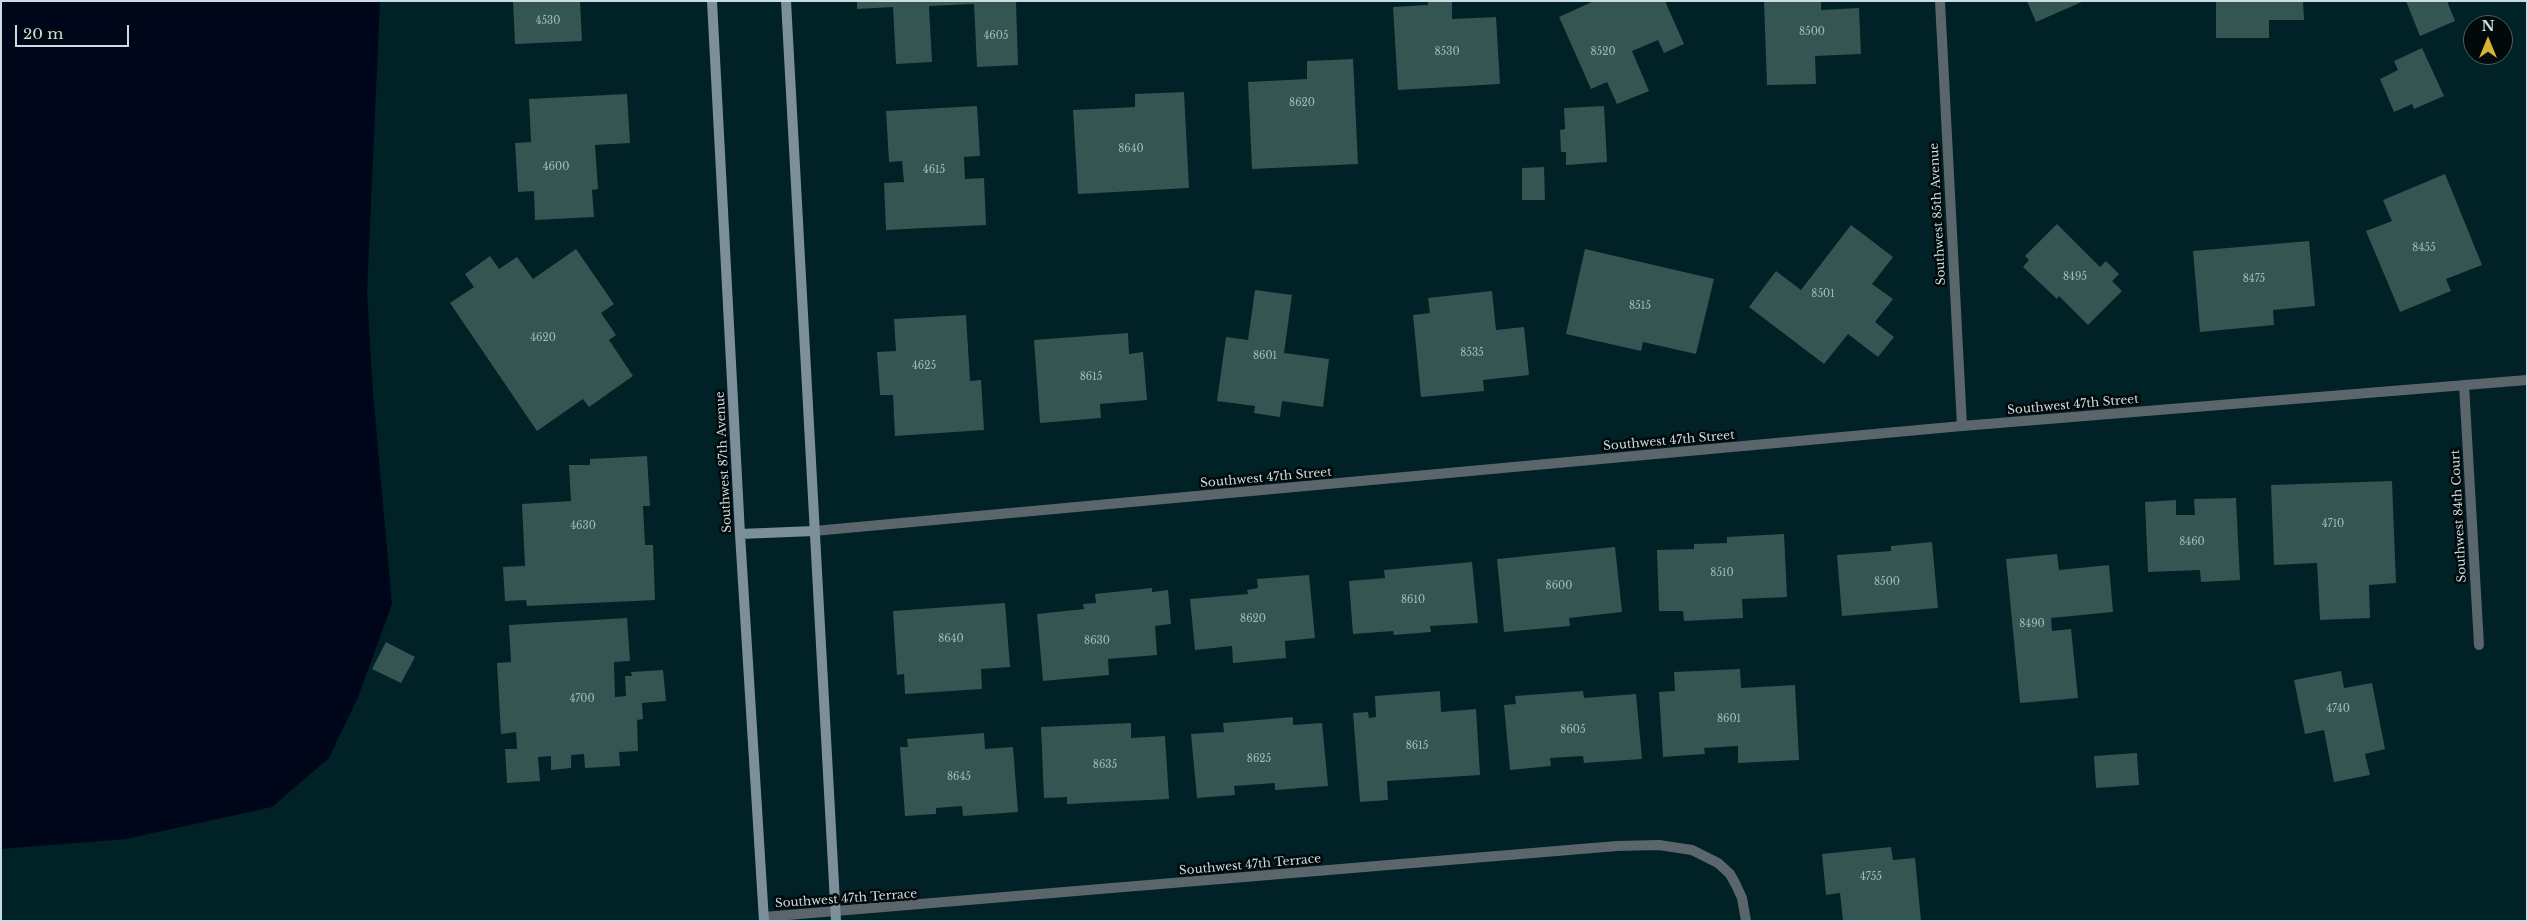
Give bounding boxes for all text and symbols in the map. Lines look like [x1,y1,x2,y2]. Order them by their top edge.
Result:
scale bar [18,15,131,47]
house number: 4530 [536,15,560,27]
north arrow [2463,15,2513,65]
text: N [2481,17,2495,35]
text: 20 m [23,24,63,43]
house number: 8500 [1799,26,1825,38]
house number: 4605 [983,30,1009,42]
house number: 8530 [1434,46,1460,58]
house number: 8520 [1590,46,1616,58]
house number: 8620 [1289,97,1315,109]
street label: Southwest 85th Avenue [1927,142,1949,286]
house number: 8640 [1118,143,1144,155]
house number: 4600 [543,161,569,173]
house number: 4615 [923,164,945,176]
house number: 8455 [2412,242,2436,254]
house number: 8495 [2063,271,2087,283]
house number: 8475 [2243,273,2265,285]
house number: 8501 [1811,288,1835,300]
house number: 8515 [1629,300,1651,312]
house number: 4620 [530,332,556,344]
house number: 8535 [1460,347,1484,359]
house number: 8601 [1253,350,1277,362]
house number: 4625 [912,360,936,372]
house number: 8615 [1080,371,1102,383]
street label: Southwest 87th Avenue [713,391,735,533]
street label: Southwest 47th Street [2007,392,2139,418]
street label: Southwest 47th Street [1603,428,1735,454]
street label: Southwest 84th Court [2448,449,2470,583]
street label: Southwest 47th Street [1200,465,1332,491]
house number: 4710 [2322,518,2344,530]
house number: 4630 [570,520,596,532]
house number: 8460 [2179,536,2205,548]
house number: 8510 [1710,567,1734,579]
house number: 8500 [1874,576,1900,588]
house number: 8600 [1546,580,1572,592]
house number: 8610 [1401,594,1425,606]
house number: 8620 [1240,613,1266,625]
house number: 8490 [2019,618,2045,630]
house number: 8640 [938,633,964,645]
house number: 8630 [1084,635,1110,647]
house number: 4700 [569,693,595,705]
house number: 4740 [2326,703,2350,715]
house number: 8601 [1717,713,1741,725]
house number: 8605 [1560,724,1586,736]
house number: 8615 [1406,740,1428,752]
house number: 8625 [1247,753,1271,765]
house number: 8635 [1093,759,1117,771]
house number: 8645 [947,771,971,783]
street label: Southwest 47th Terrace [1178,852,1322,878]
house number: 4755 [1860,871,1882,883]
street label: Southwest 47th Terrace [774,887,918,911]

